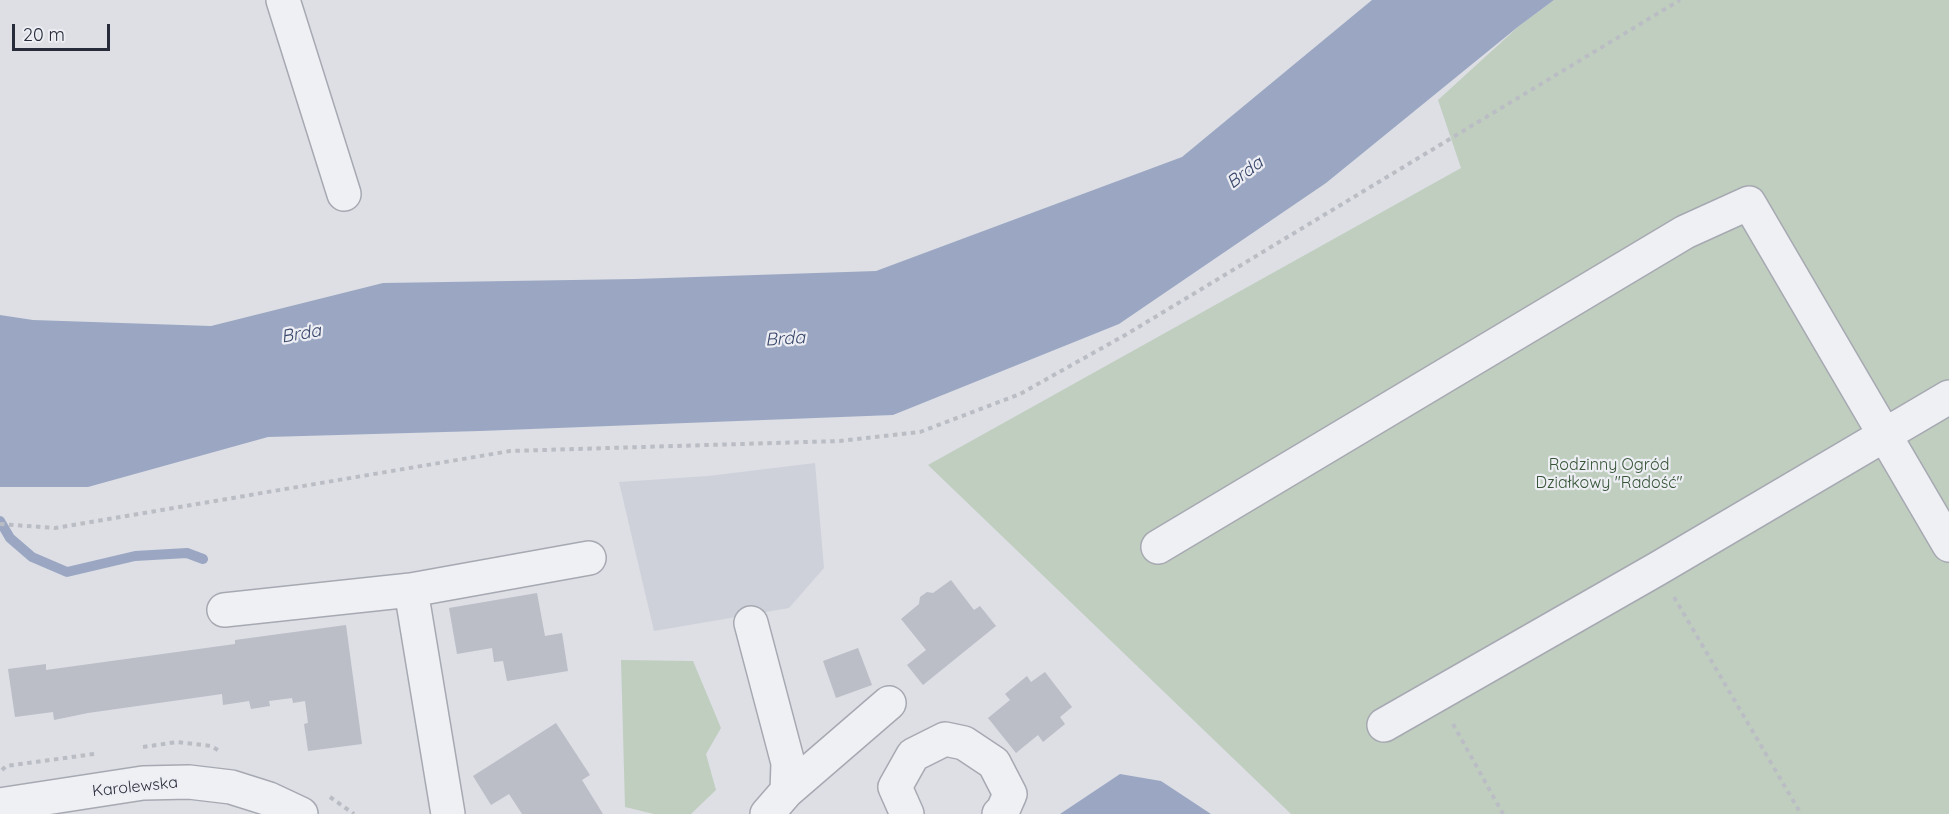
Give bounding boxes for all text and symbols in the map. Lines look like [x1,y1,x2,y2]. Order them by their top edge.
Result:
scale bar [15,12,112,50]
text: 20 m [23,23,65,46]
water label: Brda [1223,152,1267,194]
water label: Brda [279,320,323,348]
water label: Brda [764,327,806,351]
park label: Rodzinny Ogród Działkowy "Radość" [1535,455,1683,493]
street label: Karolewska [91,773,179,801]

